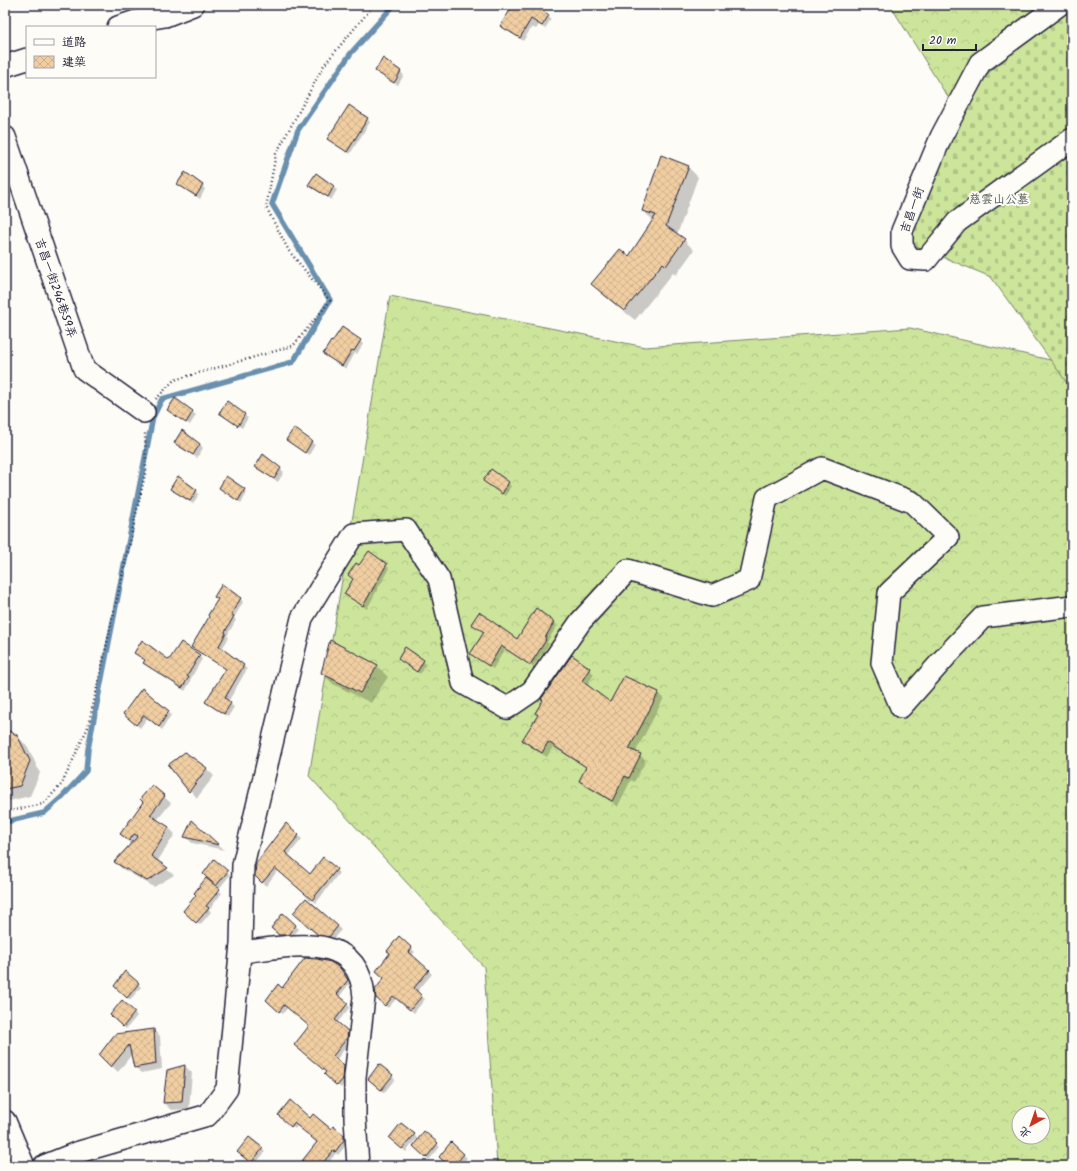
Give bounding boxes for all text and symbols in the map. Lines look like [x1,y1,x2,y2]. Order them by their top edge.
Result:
legend [26,26,156,78]
scale bar [923,26,976,52]
text: 20 m [929,31,957,50]
text: 道路 [62,33,86,52]
text: 建築 [62,53,86,72]
street label: 吉昌一街 [895,184,930,236]
park label: 慈雲山公墓 [969,190,1029,209]
street label: 吉昌一街246巷59弄 [30,236,82,341]
north arrow [1011,1105,1051,1145]
text: 北 [1015,1121,1035,1142]

